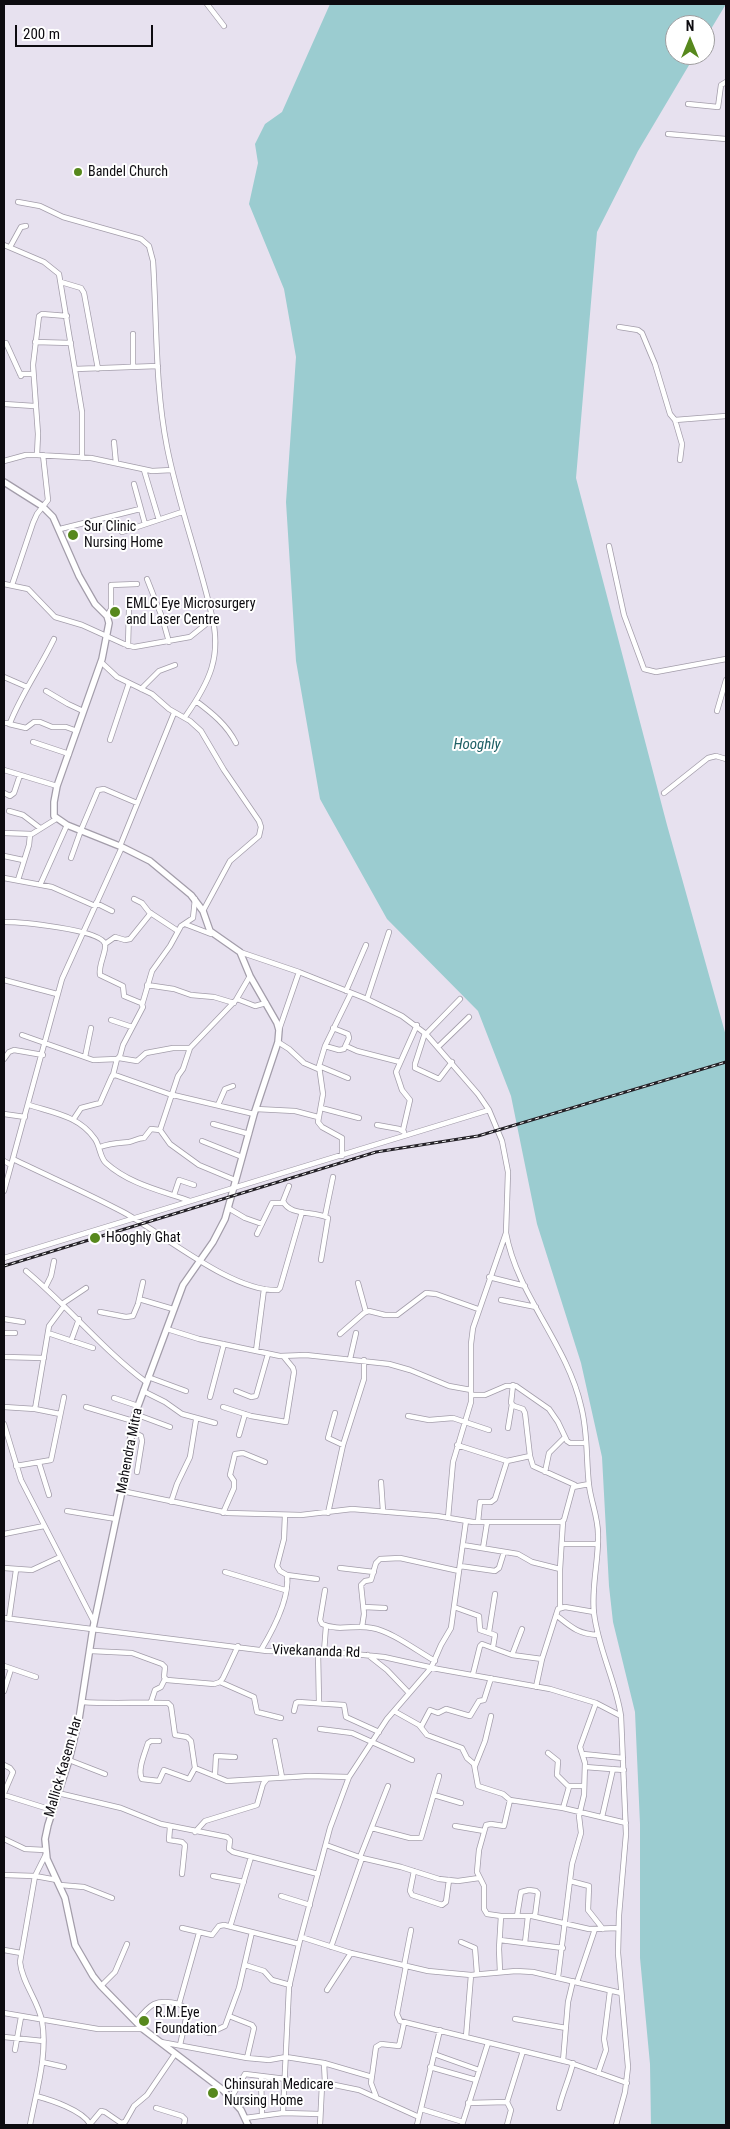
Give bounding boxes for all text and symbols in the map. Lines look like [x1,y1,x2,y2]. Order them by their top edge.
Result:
scale bar [18,15,155,47]
north arrow [665,15,715,65]
text: N [686,18,694,34]
text: 200 m [23,25,60,43]
place label: Bandel Church [88,164,168,180]
marker: Bandel Church [72,166,84,178]
place label: Sur Clinic Nursing Home [84,519,163,552]
marker: Sur Clinic Nursing Home [66,528,80,542]
place label: EMLC Eye Microsurgery and Laser Centre [126,596,256,628]
marker: EMLC Eye Microsurgery and Laser Centre [108,605,122,619]
water label: Hooghly [453,736,501,754]
place label: Hooghly Ghat [106,1230,181,1246]
marker: Hooghly Ghat [88,1231,102,1245]
street label: Mahendra Mitra [113,1407,147,1495]
street label: Vivekananda Rd [272,1642,360,1662]
street label: Mallick Kasem Har [42,1715,86,1819]
place label: R.M.Eye Foundation [155,2005,217,2038]
marker: R.M.Eye Foundation [137,2014,151,2028]
place label: Chinsurah Medicare Nursing Home [224,2077,334,2110]
marker: Chinsurah Medicare Nursing Home [206,2086,220,2100]

